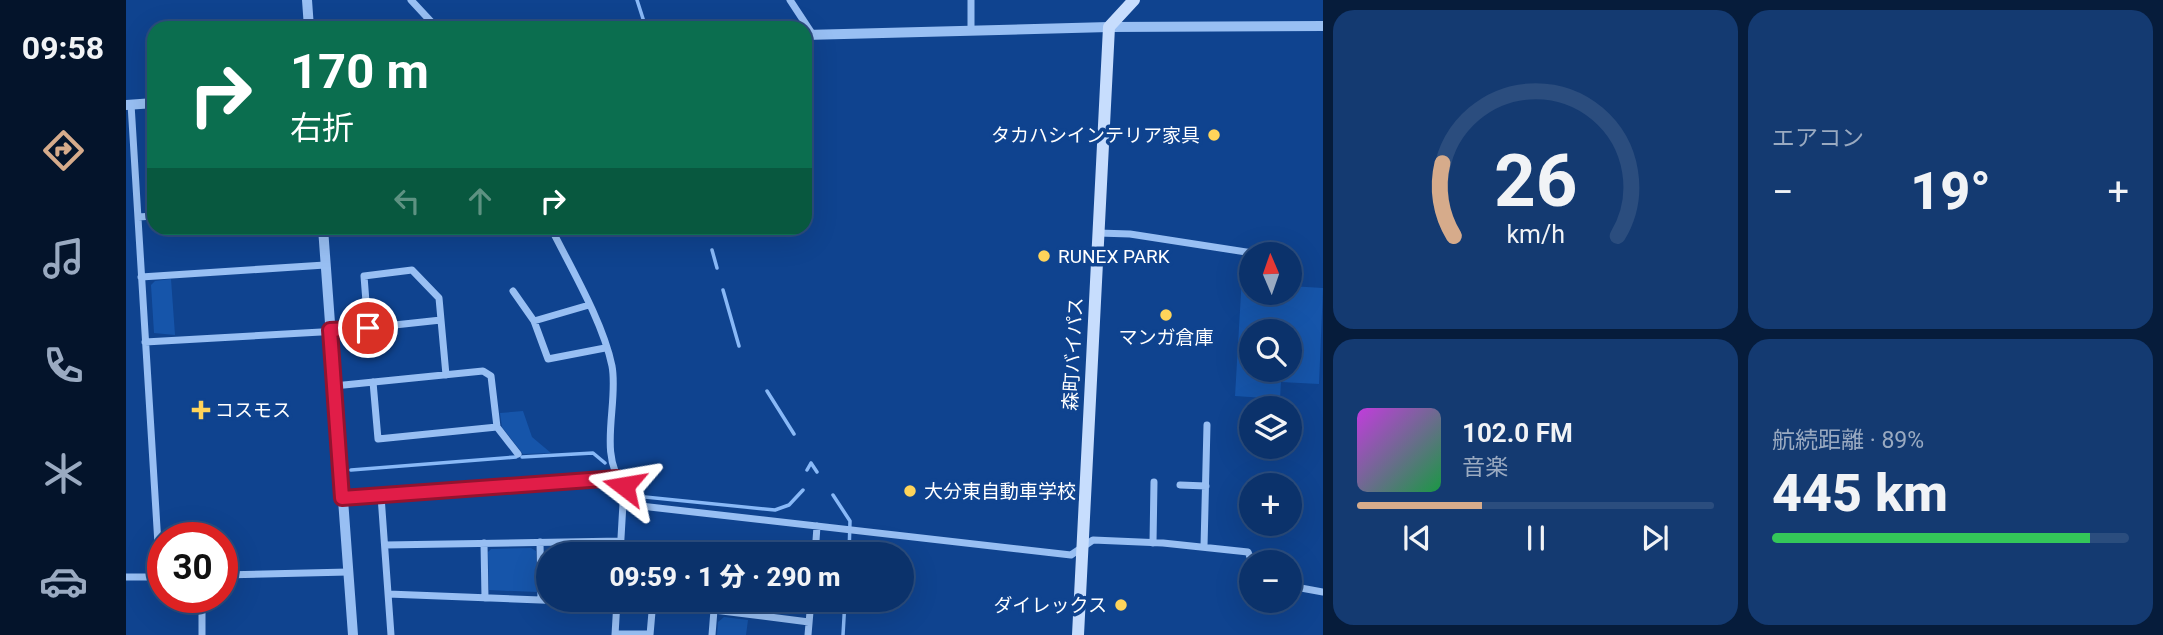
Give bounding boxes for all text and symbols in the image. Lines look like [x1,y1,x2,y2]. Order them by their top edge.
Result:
text: 09:58 [22,29,104,67]
text: 170 m [290,43,429,100]
icon: right [175,49,266,140]
text: 右折 [290,109,354,147]
place label: タカハシインテリア家具 [991,124,1200,147]
text: エアコン [1772,125,1864,152]
icon: directions [39,126,88,175]
marker: タカハシインテリア家具 [1206,127,1222,143]
text: 26 [1494,138,1577,224]
text: 19° [1910,161,1991,222]
text: − [1772,170,1794,214]
text: + [2107,170,2129,214]
icon: left [388,182,426,220]
icon: ahead [461,182,499,220]
icon: right [534,182,572,220]
text: km/h [1506,219,1565,248]
icon: music [39,234,88,283]
north arrow [1239,242,1302,304]
map controls [1239,242,1302,613]
place label: RUNEX PARK [1058,245,1170,268]
marker: RUNEX PARK [1036,248,1052,264]
street label: 森町バイパス [1059,297,1087,411]
pin [338,298,398,358]
marker: マンガ倉庫 [1158,307,1174,323]
icon: arrive [349,309,387,347]
button: search [1239,319,1302,382]
place label: マンガ倉庫 [1118,326,1214,349]
icon: phone [39,341,88,390]
button: layers [1239,396,1302,459]
place label: コスモス [215,399,291,422]
marker: コスモス [193,402,209,418]
text: 102.0 FM [1462,418,1573,448]
text: 航続距離 · 89% [1772,427,1924,454]
icon: climate [39,449,88,498]
position arrow [587,449,661,523]
text: 音楽 [1462,454,1508,481]
text: 445 km [1772,463,1948,524]
button: + [1239,473,1302,536]
place label: 大分東自動車学校 [924,480,1076,503]
marker: 大分東自動車学校 [902,483,918,499]
icon: previous [1398,519,1436,557]
icon: pause [1517,519,1555,557]
icon: next [1636,519,1674,557]
speed limit sign: 30 [147,522,238,613]
button: − [1239,550,1302,613]
icon: car [39,557,88,606]
text: 09:59 · 1 分 · 290 m [609,562,841,592]
place label: ダイレックス [994,594,1107,617]
marker: ダイレックス [1113,597,1129,613]

